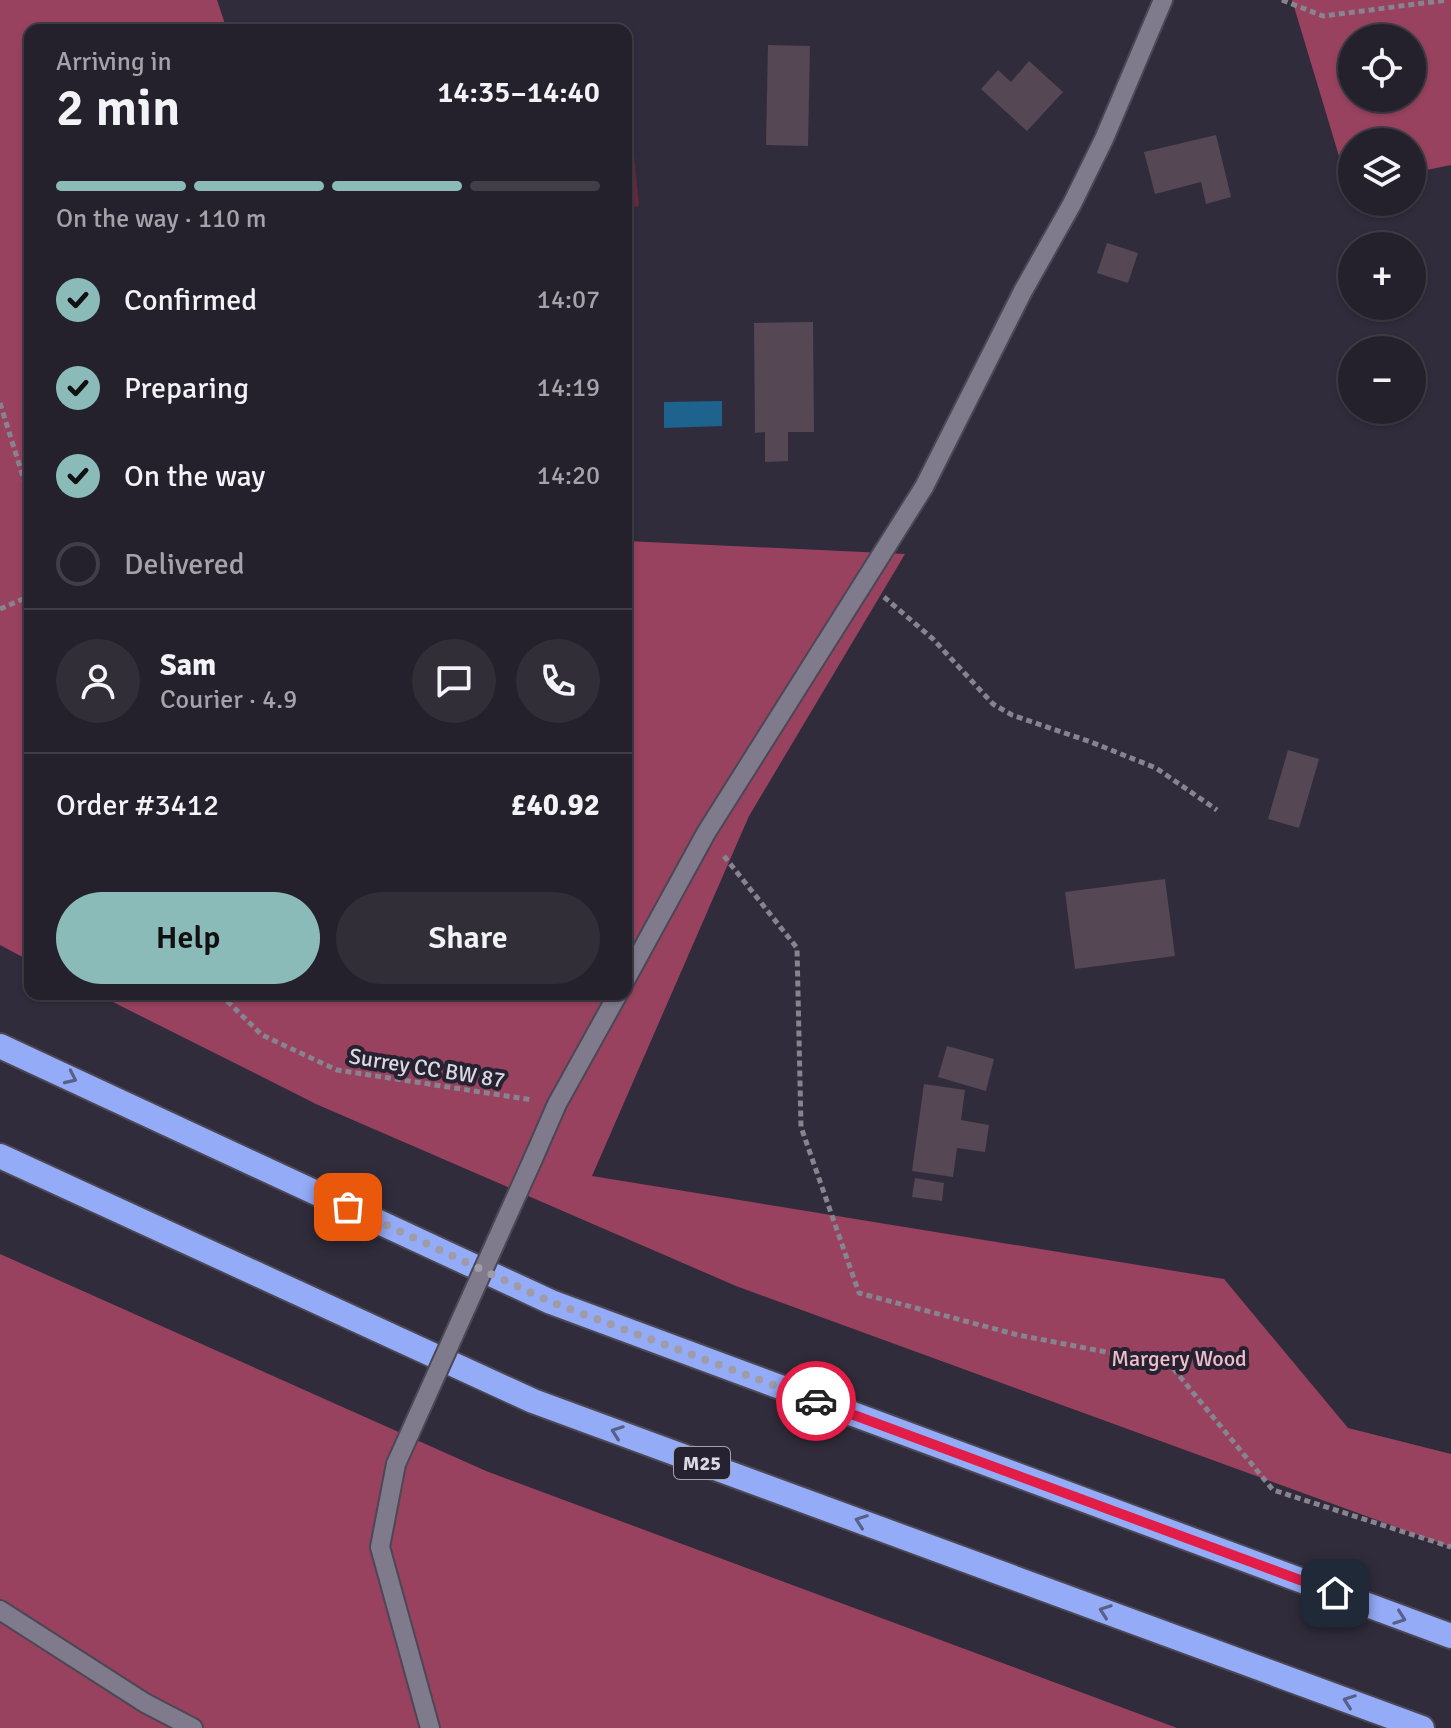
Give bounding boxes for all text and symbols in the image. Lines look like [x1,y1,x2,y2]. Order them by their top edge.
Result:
map controls [1338,24,1426,424]
button: locate [1338,24,1426,112]
text: Arriving in [56,46,172,78]
text: 14:35–14:40 [437,74,600,111]
text: 2 min [56,76,181,140]
button: layers [1338,128,1426,216]
text: On the way · 110 m [56,203,266,235]
button: + [1338,232,1426,320]
icon: check [56,278,100,322]
text: Confirmed [124,282,257,319]
text: 14:07 [537,284,600,316]
button: − [1338,336,1426,424]
icon: check [56,366,100,410]
text: Preparing [124,370,249,407]
text: 14:19 [537,372,600,404]
icon: check [56,454,100,498]
text: On the way [124,458,265,495]
text: 14:20 [537,460,600,492]
text: Delivered [124,546,245,583]
button: person [56,639,140,723]
button: chat [412,639,496,723]
button: phone [516,639,600,723]
text: Sam [160,647,216,684]
text: Courier · 4.9 [160,684,297,716]
text: Order #3412 [56,787,219,824]
text: £40.92 [510,787,600,824]
button: Help [56,892,320,984]
button: Share [336,892,600,984]
street label: Surrey CC BW 87 [347,1042,507,1094]
one-way arrow [62,1069,77,1085]
pin [314,1173,382,1241]
icon: bag [326,1185,370,1229]
park label: Margery Wood [1111,1345,1247,1372]
courier [776,1361,856,1441]
icon: car [794,1379,838,1423]
one-way arrow [611,1425,625,1441]
road number: M25 [674,1447,730,1479]
one-way arrow [855,1515,869,1531]
pin [1301,1559,1369,1627]
icon: home [1313,1571,1357,1615]
one-way arrow [1099,1604,1113,1621]
one-way arrow [1393,1608,1407,1625]
one-way arrow [1343,1694,1357,1711]

